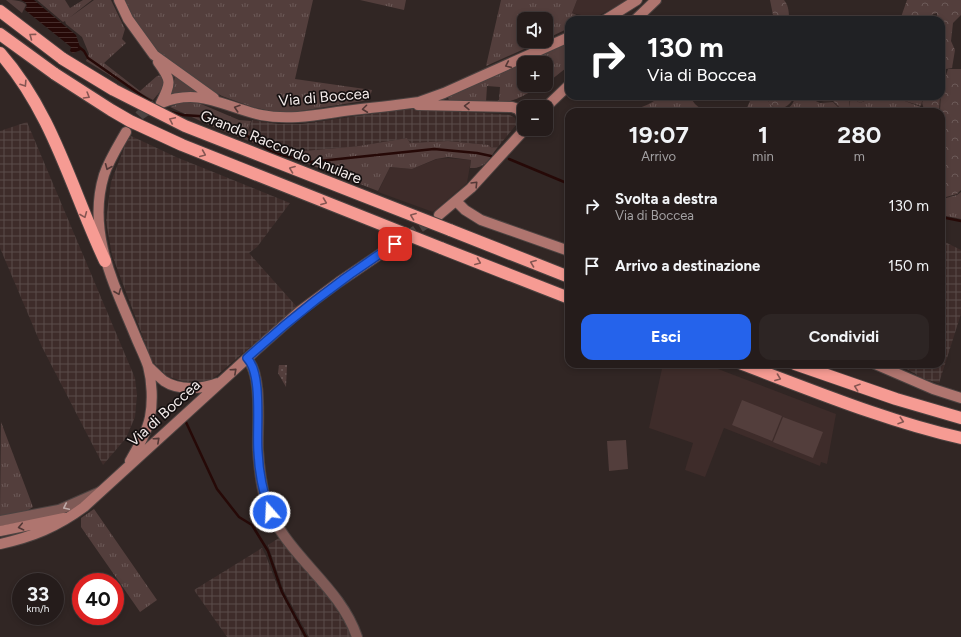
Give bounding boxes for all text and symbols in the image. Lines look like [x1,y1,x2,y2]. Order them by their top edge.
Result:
map controls [517,12,553,136]
button: sound [517,12,553,48]
text: 130 m [647,30,724,64]
icon: right [581,32,633,84]
one-way arrow [29,33,36,40]
button: + [517,56,553,92]
one-way arrow [505,60,512,68]
text: Via di Boccea [647,64,756,86]
one-way arrow [19,80,27,87]
street label: Via di Boccea [278,84,370,110]
one-way arrow [83,91,90,98]
button: − [517,100,553,136]
one-way arrow [464,102,470,110]
one-way arrow [233,104,240,113]
one-way arrow [362,104,368,113]
street label: Grande Raccordo Anulare [198,106,364,188]
one-way arrow [168,117,176,125]
text: 19:07 [629,120,689,149]
text: 1 [758,120,768,149]
text: 280 [837,120,881,149]
one-way arrow [199,149,207,157]
text: Arrivo [641,149,676,164]
text: min [752,149,774,164]
text: m [854,149,865,164]
one-way arrow [105,162,113,170]
one-way arrow [289,166,296,174]
one-way arrow [470,181,478,189]
text: Svolta a destra [615,190,718,208]
icon: right [581,195,603,217]
one-way arrow [321,197,328,205]
text: 130 m [889,197,929,215]
text: Via di Boccea [615,208,694,223]
one-way arrow [80,211,88,218]
one-way arrow [410,213,417,221]
pin [378,227,412,261]
icon: arrive [384,233,406,255]
icon: arrive [581,255,603,277]
text: Arrivo a destinazione [615,257,760,275]
text: 150 m [888,257,929,275]
one-way arrow [474,258,481,266]
one-way arrow [529,260,536,268]
one-way arrow [113,289,121,296]
button: Esci [581,314,751,360]
button: Condividi [759,314,929,360]
one-way arrow [229,368,236,375]
one-way arrow [775,373,782,381]
street label: Via di Boccea [124,376,204,450]
one-way arrow [853,383,860,391]
one-way arrow [897,416,904,425]
one-way arrow [152,438,159,445]
position arrow [249,491,291,533]
one-way arrow [63,502,71,510]
one-way arrow [18,522,24,530]
speed limit sign: 40 [72,573,124,625]
text: 33 [27,582,49,606]
text: km/h [27,602,49,615]

